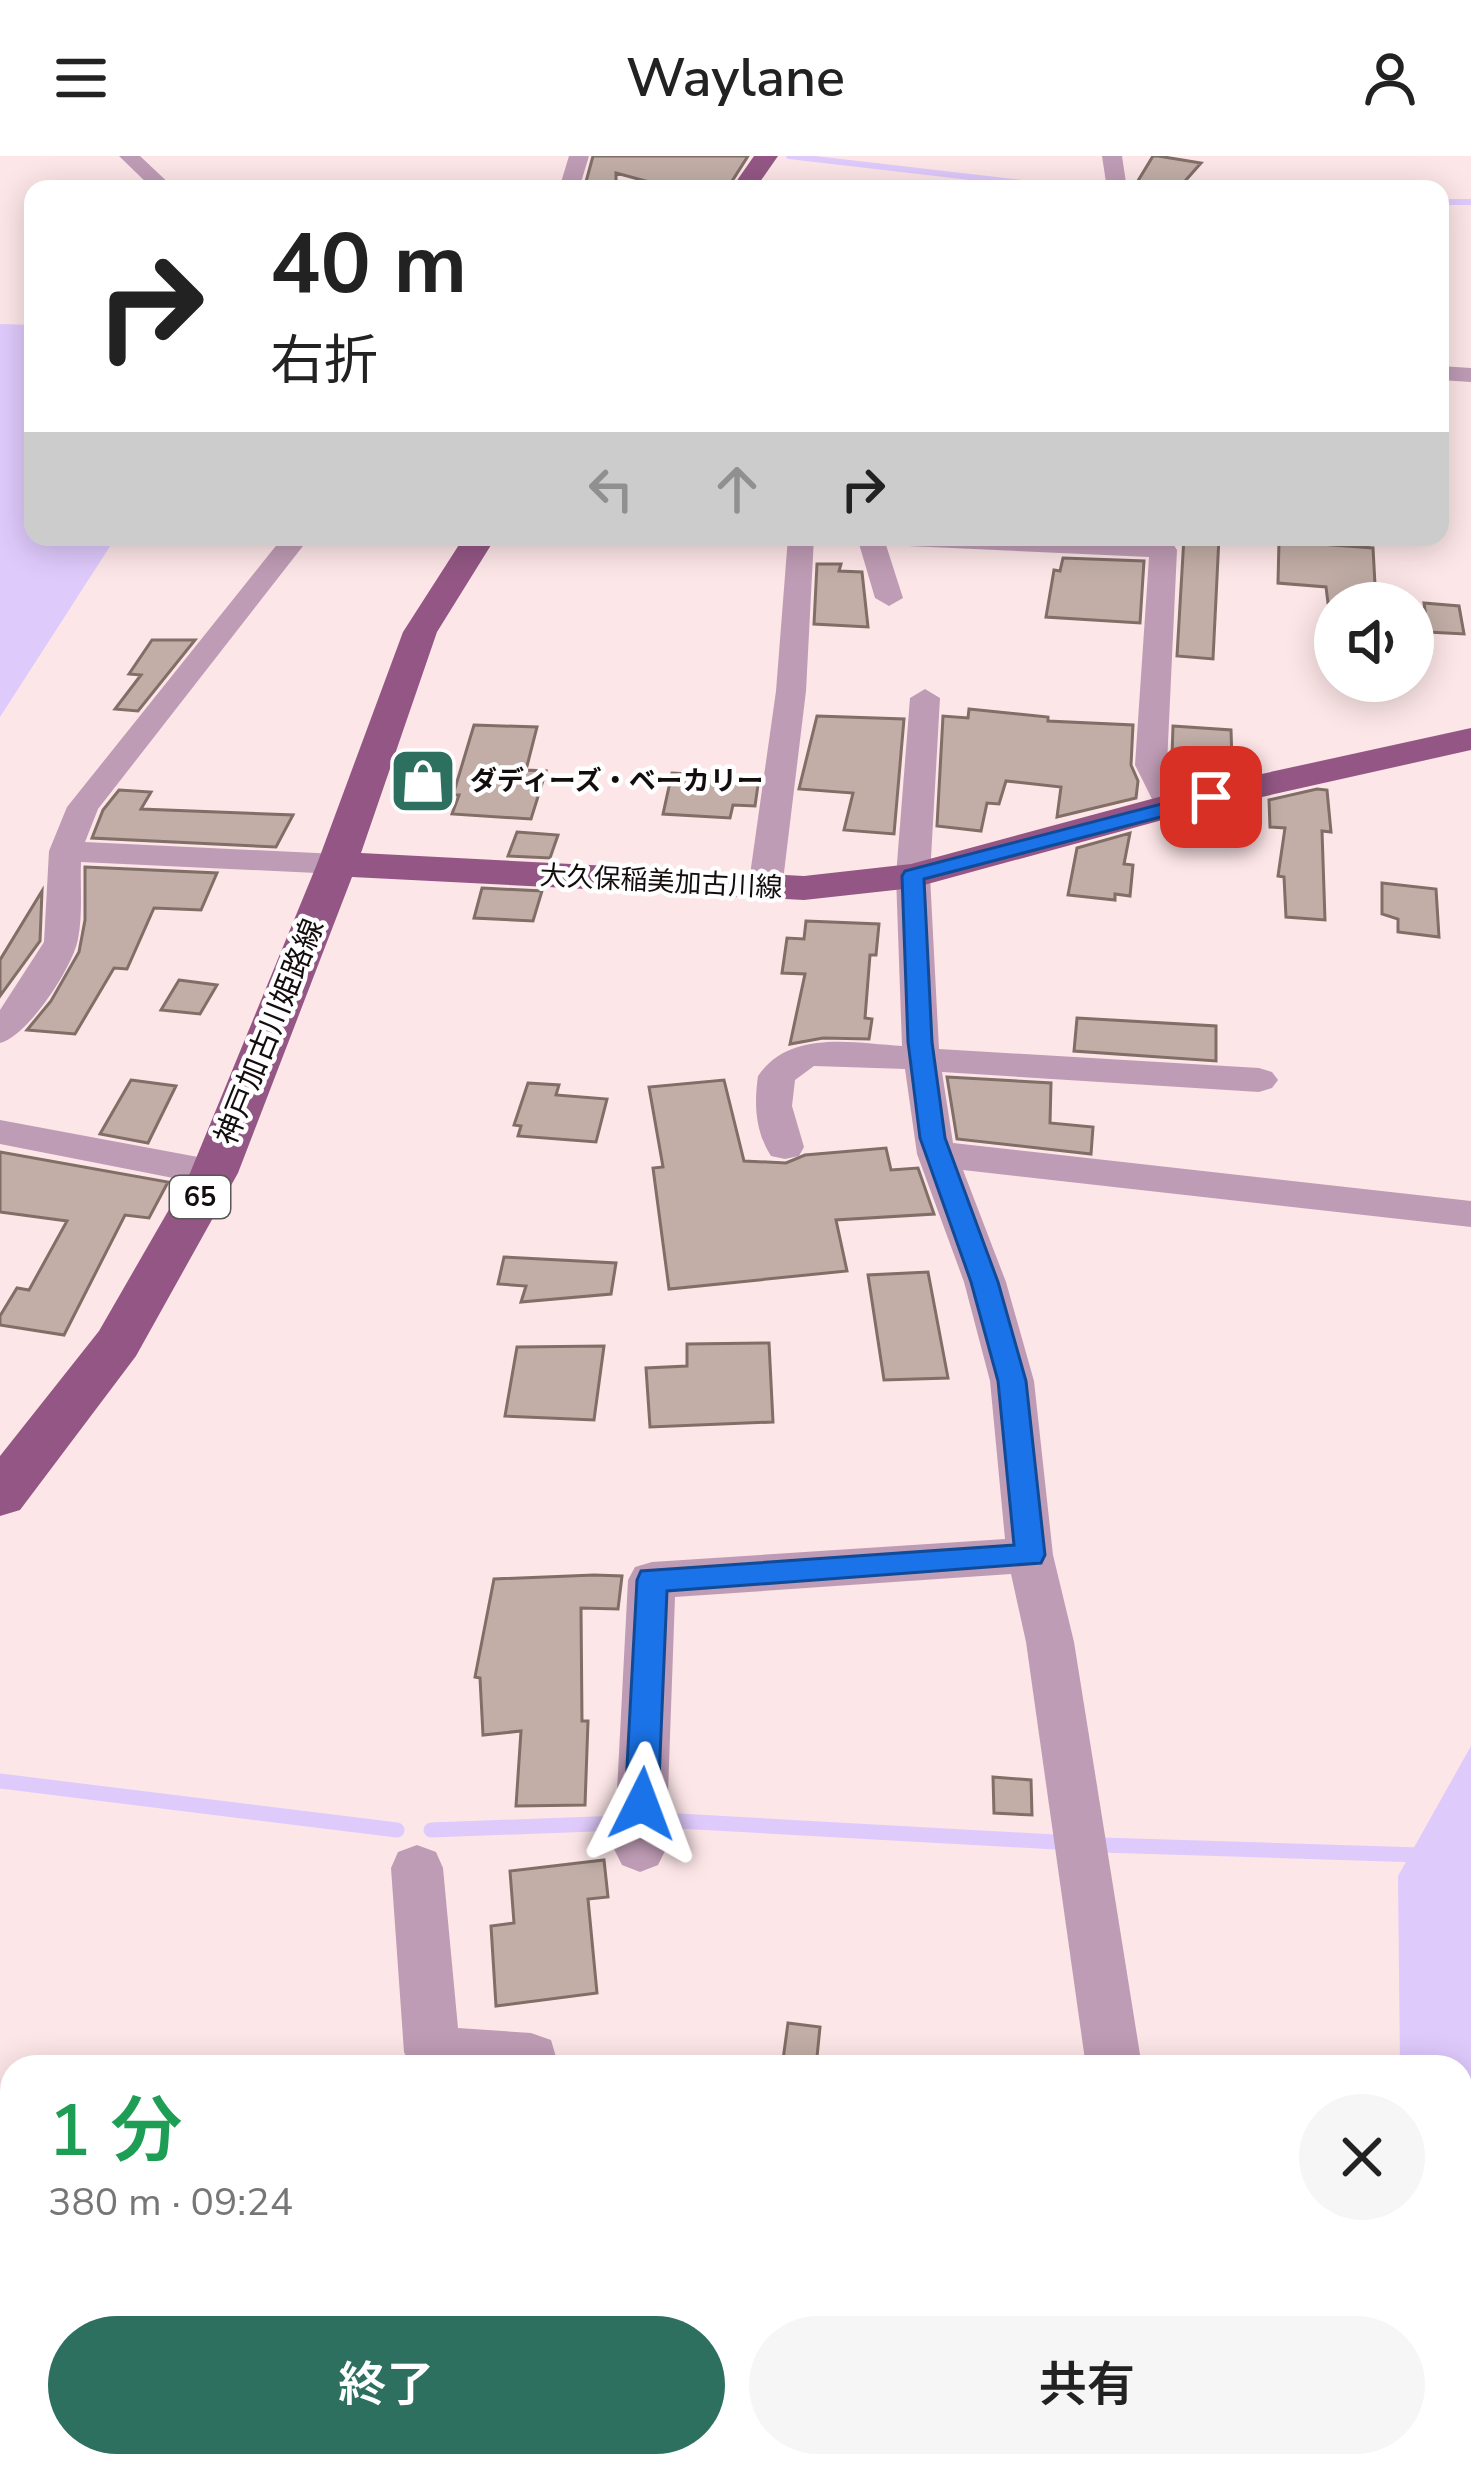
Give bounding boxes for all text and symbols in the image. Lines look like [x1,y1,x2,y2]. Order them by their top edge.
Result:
text: Waylane [626,41,845,115]
icon: menu [48,45,114,111]
icon: person [1357,45,1423,111]
text: 40 m [270,207,467,322]
icon: right [72,228,228,384]
text: 右折 [270,324,378,398]
icon: left [578,456,644,522]
icon: ahead [704,456,770,522]
icon: right [830,456,896,522]
map controls [1314,582,1434,702]
button: sound [1314,582,1434,702]
shop icon: ダディーズ・ベーカリー [388,746,458,816]
pin [1160,746,1262,848]
place label: ダディーズ・ベーカリー [470,763,764,800]
icon: arrive [1178,764,1244,830]
street label: 大久保稲美加古川線 [539,857,783,907]
street label: 神戸加古川姫路線 [206,913,334,1151]
road number: 65 [170,1176,230,1218]
position arrow [579,1741,705,1867]
text: 1 分 [48,2082,182,2180]
button: close [1299,2094,1425,2220]
text: 380 m · 09:24 [48,2176,293,2229]
button: 終了 [48,2316,725,2454]
button: 共有 [749,2316,1425,2454]

